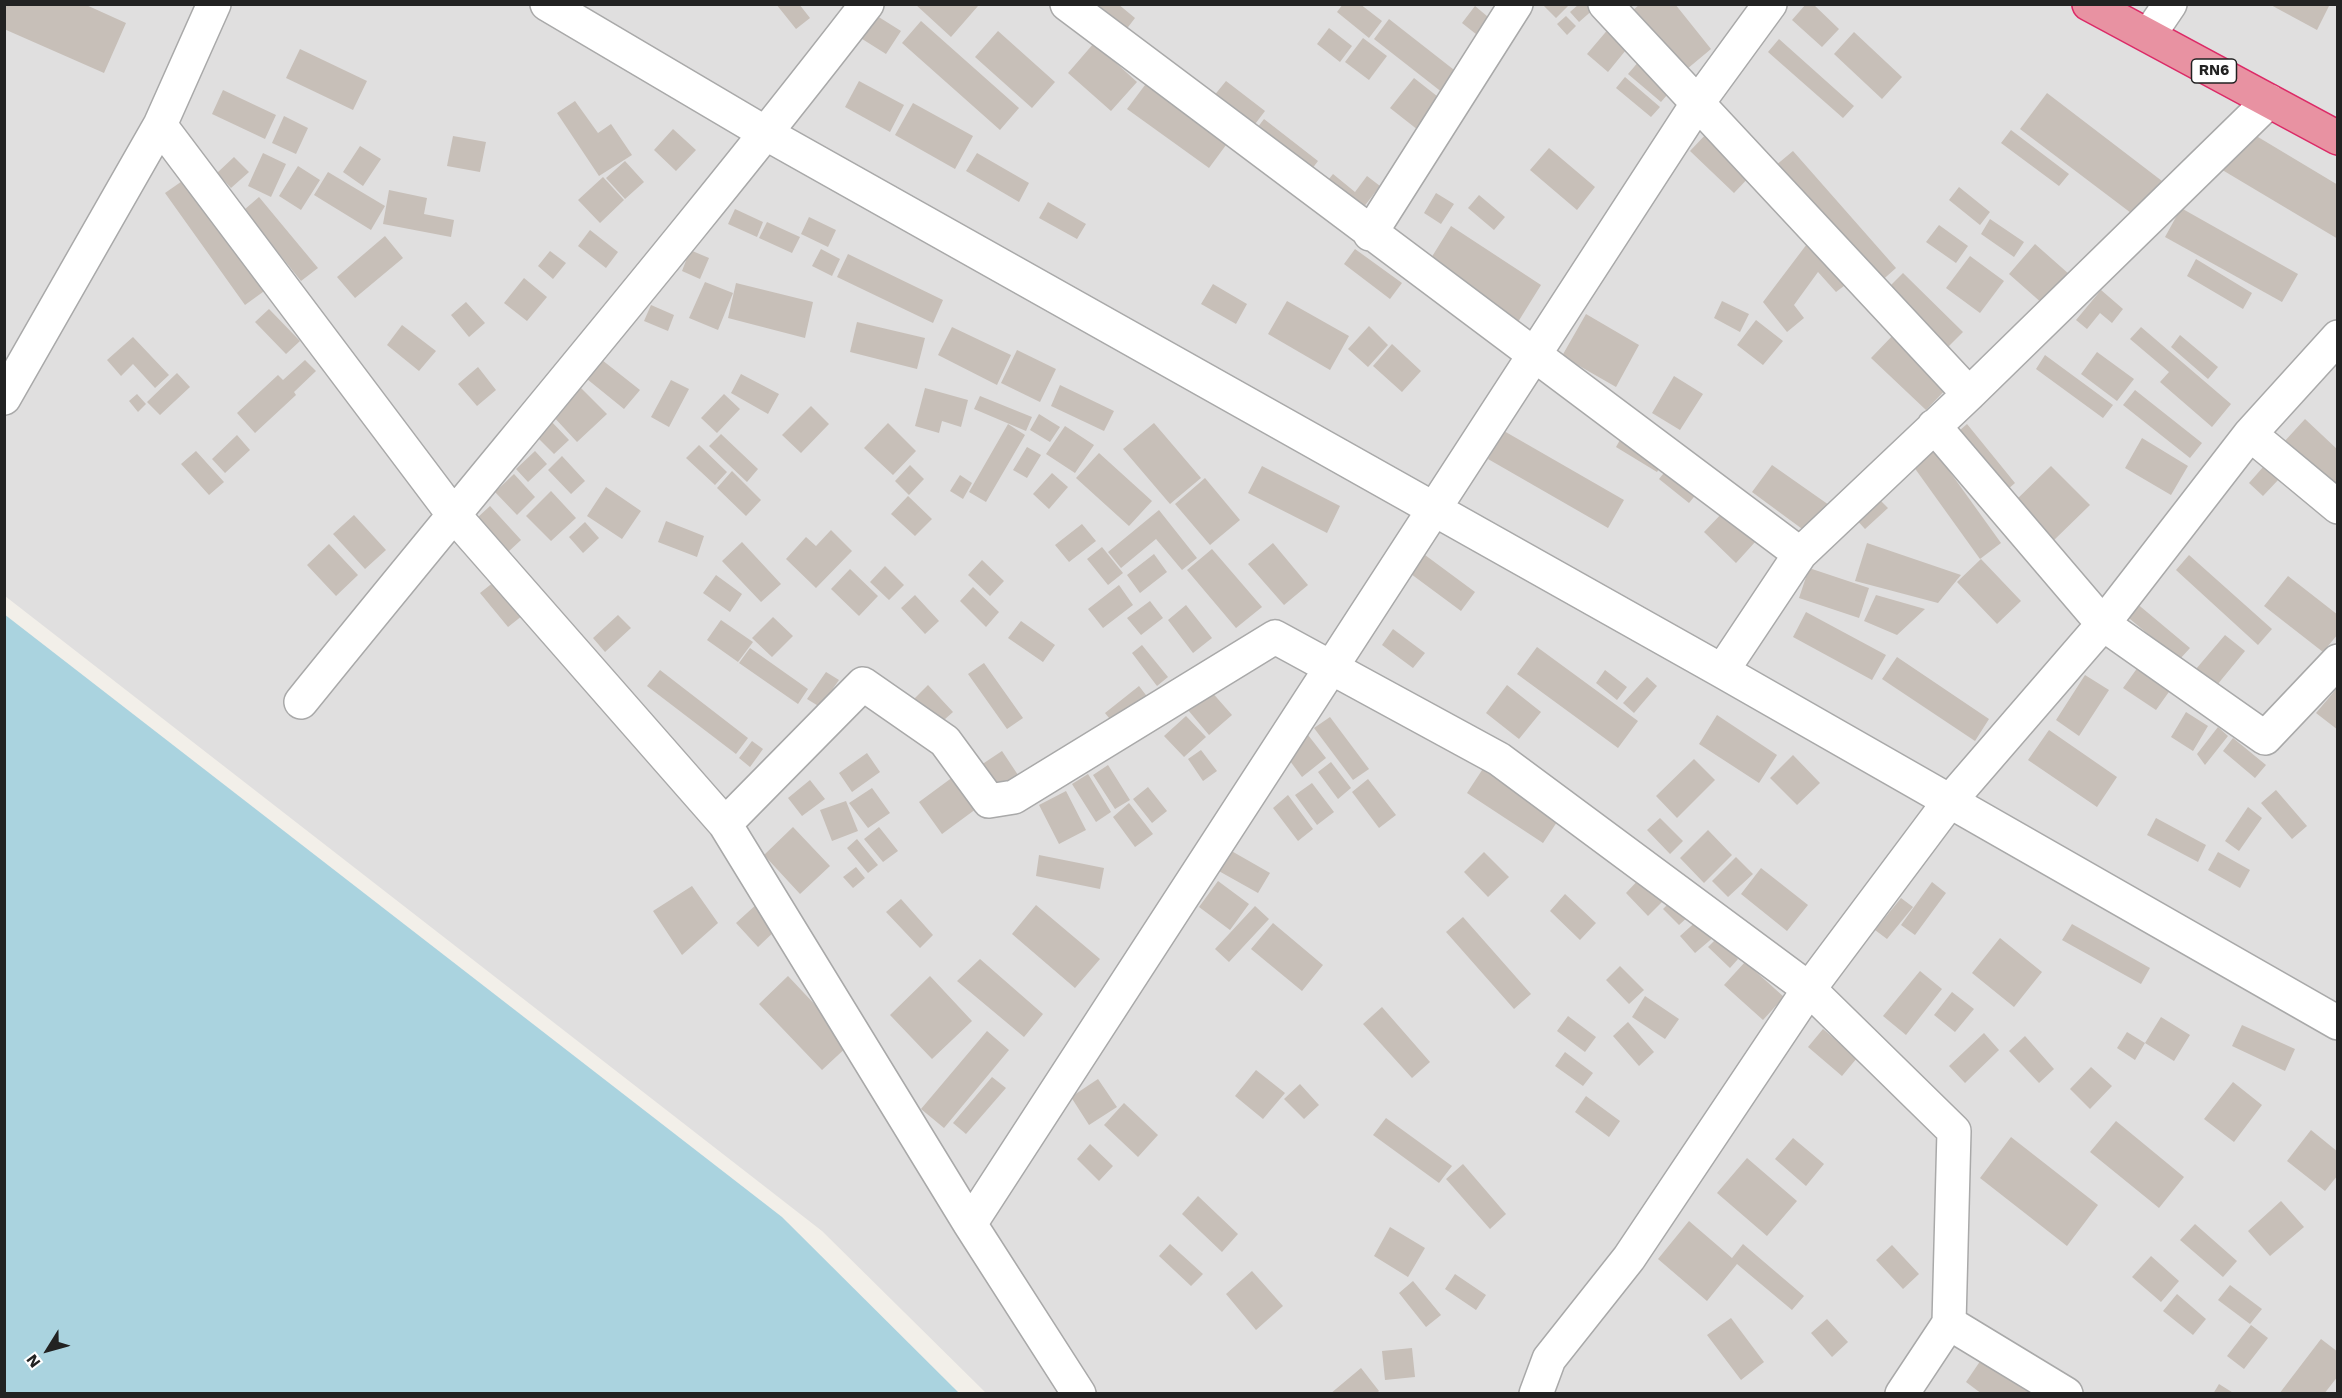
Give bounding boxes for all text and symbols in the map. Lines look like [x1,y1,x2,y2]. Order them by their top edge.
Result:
road number: RN6 [2192,59,2236,83]
north arrow [18,1320,78,1380]
text: N [22,1351,44,1372]

